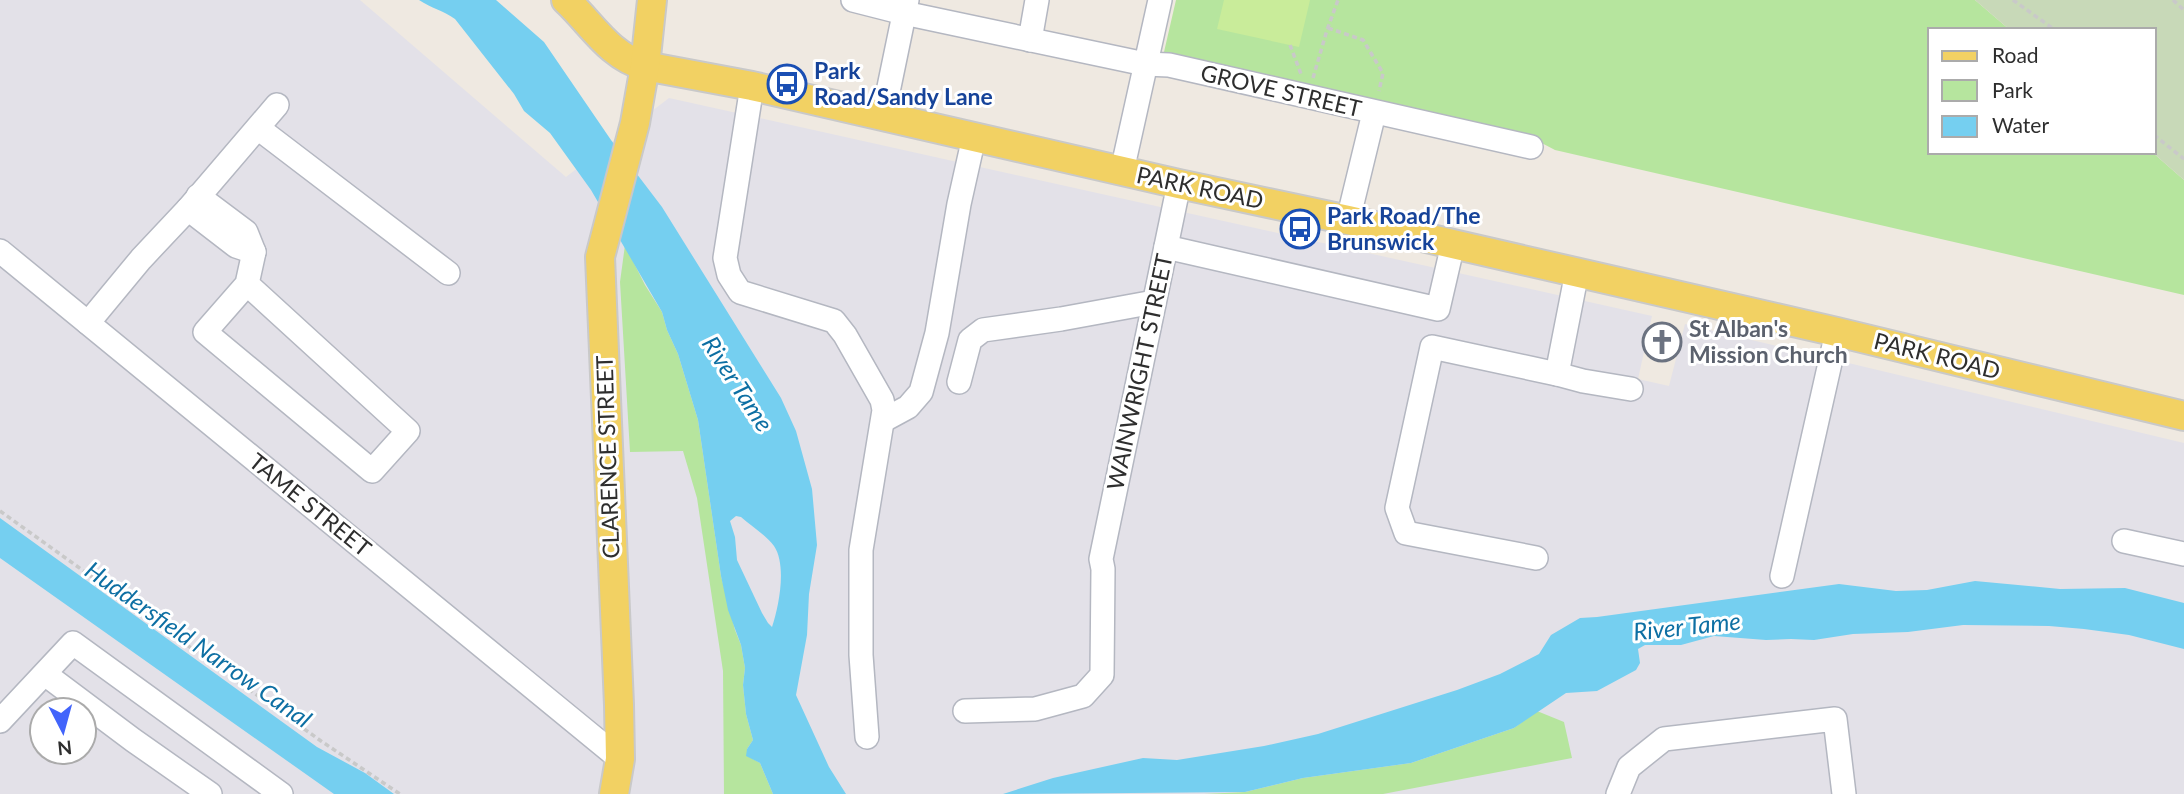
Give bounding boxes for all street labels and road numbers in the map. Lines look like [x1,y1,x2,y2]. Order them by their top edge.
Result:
street label: GROVE STREET [1198,58,1365,122]
street label: PARK ROAD [1134,160,1266,214]
street label: WAINWRIGHT STREET [1100,251,1178,492]
street label: PARK ROAD [1871,326,2003,384]
street label: CLARENCE STREET [589,355,625,559]
street label: TAME STREET [244,447,378,562]

